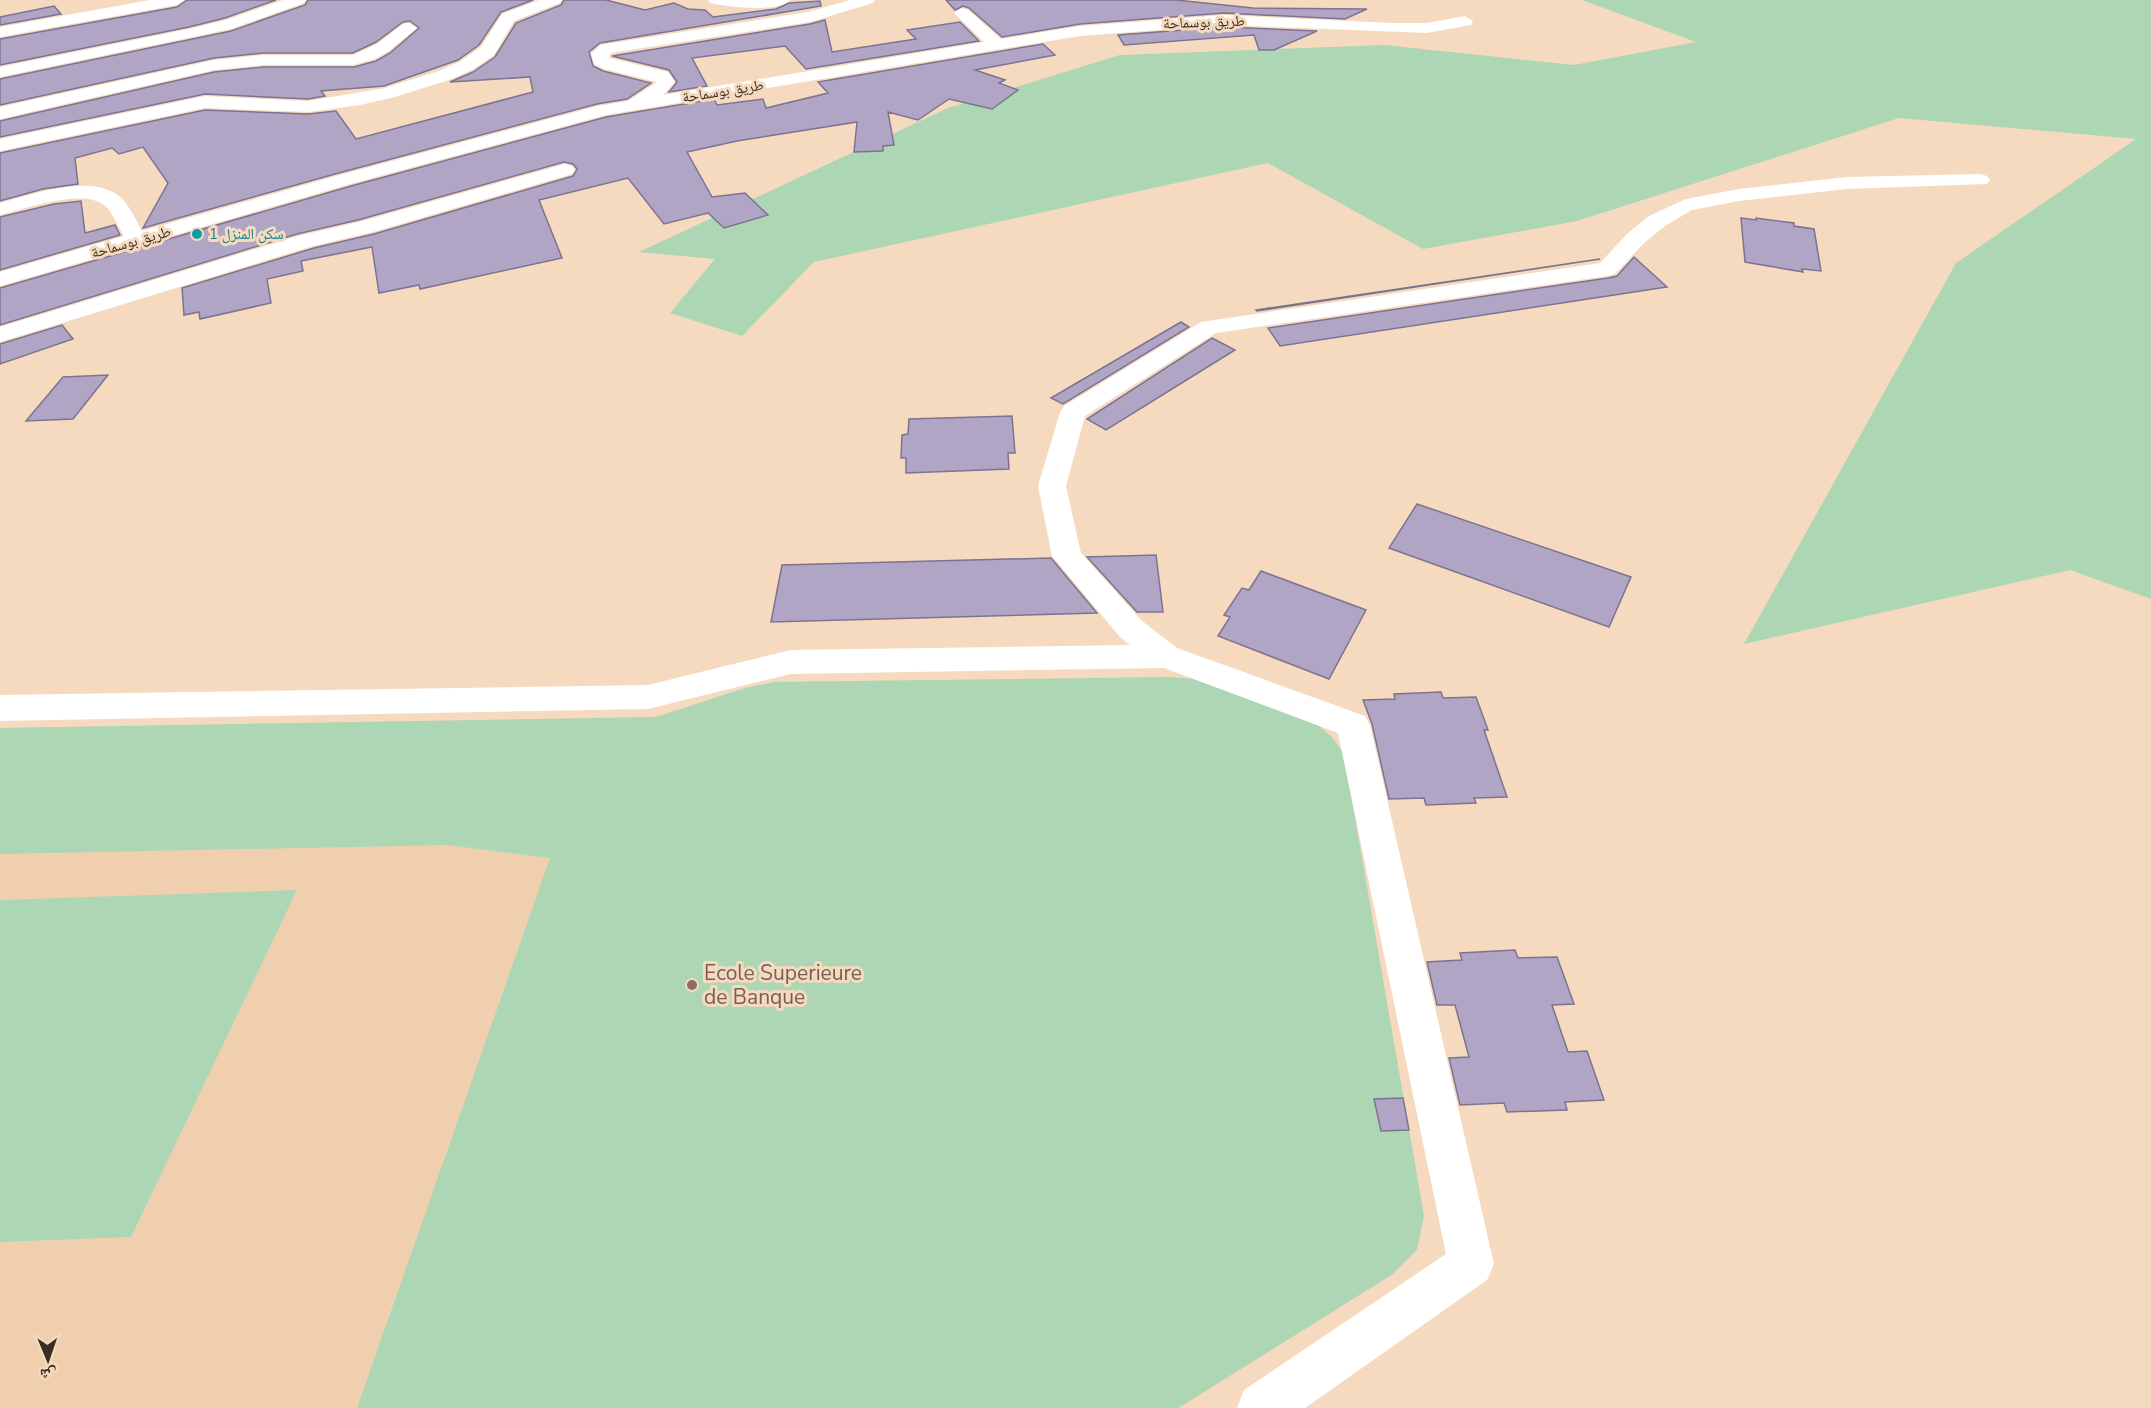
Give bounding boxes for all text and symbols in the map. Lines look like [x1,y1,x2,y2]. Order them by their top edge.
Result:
street label: طريق بوسماحة [1163,11,1245,33]
street label: طريق بوسماحة [681,75,765,107]
street label: طريق بوسماحة [89,221,173,263]
place label: سكن المنزل 1 [209,224,284,244]
marker: سكن المنزل 1 [190,227,204,241]
place label: Ecole Superieure de Banque [704,959,862,1011]
marker: Ecole Superieure de Banque [685,978,699,992]
north arrow [18,1330,78,1390]
text: ش [40,1363,57,1385]

